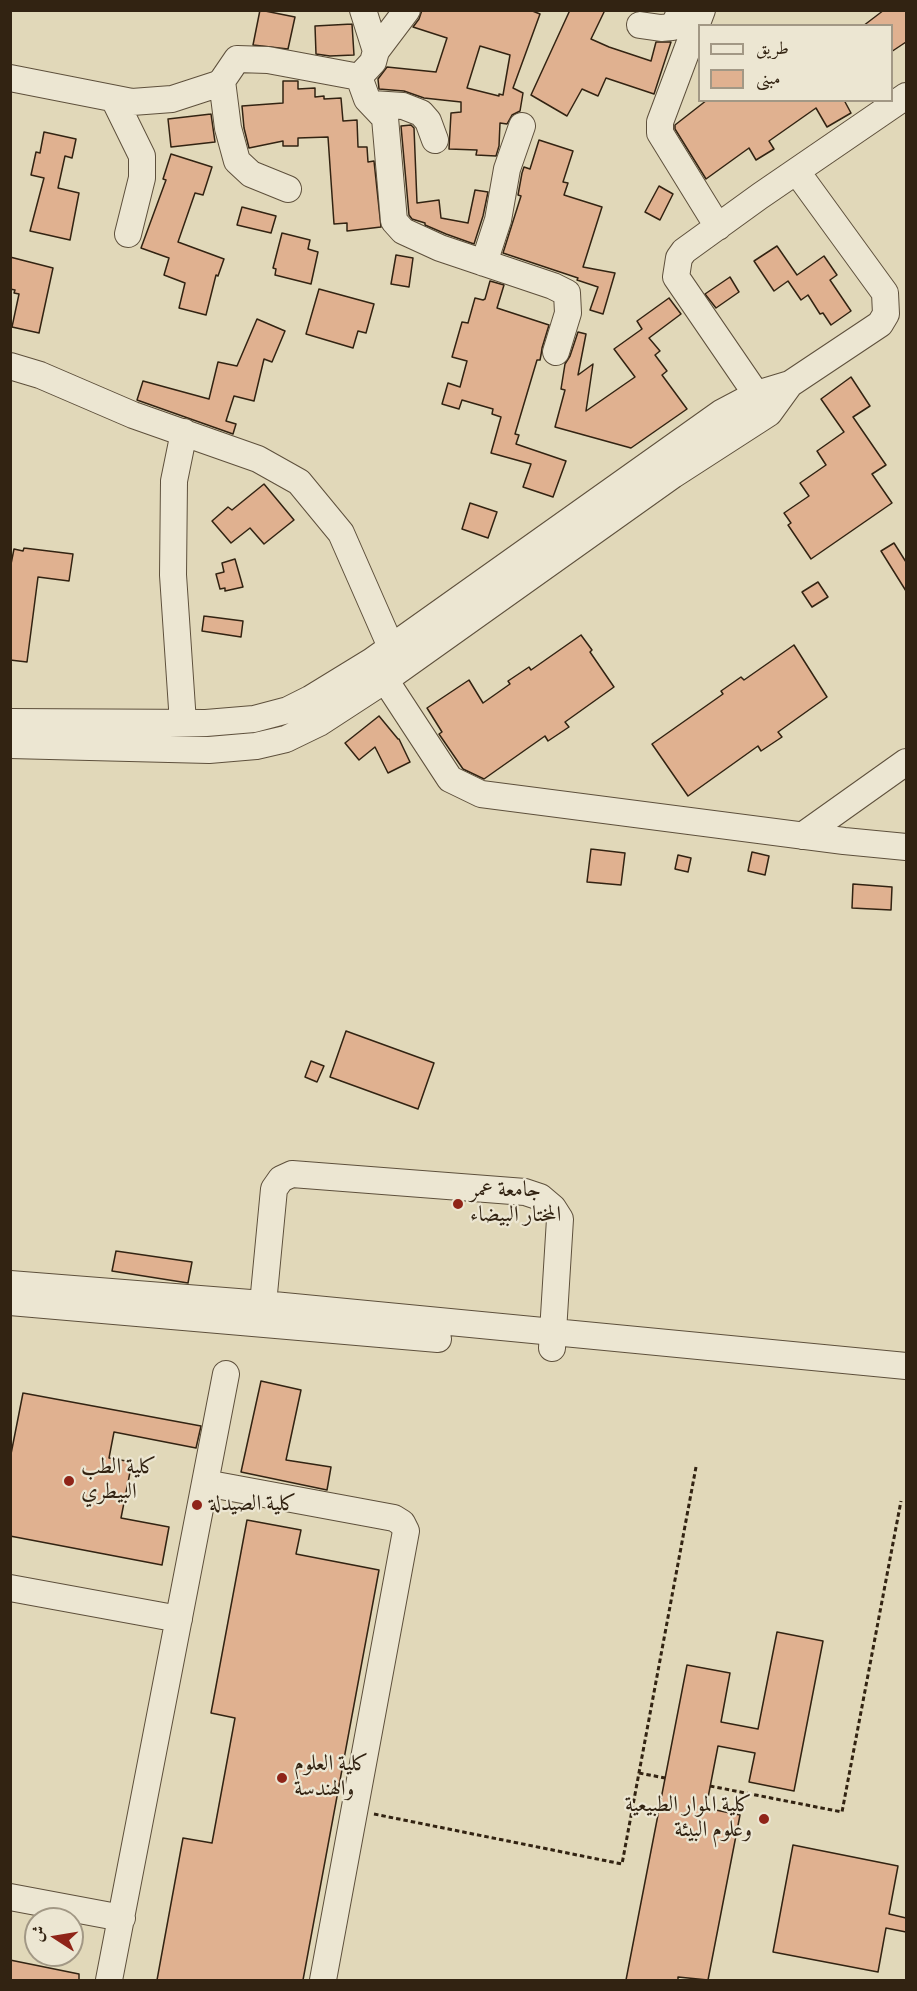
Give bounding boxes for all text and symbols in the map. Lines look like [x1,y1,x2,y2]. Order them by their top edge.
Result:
legend [698,24,893,102]
text: طريق [756,38,789,60]
text: مبنى [756,68,781,90]
place label: جامعة عمر المختار البيضاء [470,1178,561,1230]
marker: جامعة عمر المختار البيضاء [451,1197,465,1211]
place label: كلية الطب البيطري [81,1455,157,1506]
marker: كلية الطب البيطري [62,1474,76,1488]
place label: كلية الصيدلة [209,1492,297,1518]
marker: كلية الصيدلة [190,1498,204,1512]
place label: كلية العلوم والهندسة [294,1752,369,1804]
marker: كلية العلوم والهندسة [275,1771,289,1785]
place label: كلية الموار الطبيعية وعلوم البيئة [625,1793,752,1844]
marker: كلية الموار الطبيعية وعلوم البيئة [757,1812,771,1826]
north arrow [24,1907,84,1967]
text: ش [27,1924,50,1944]

